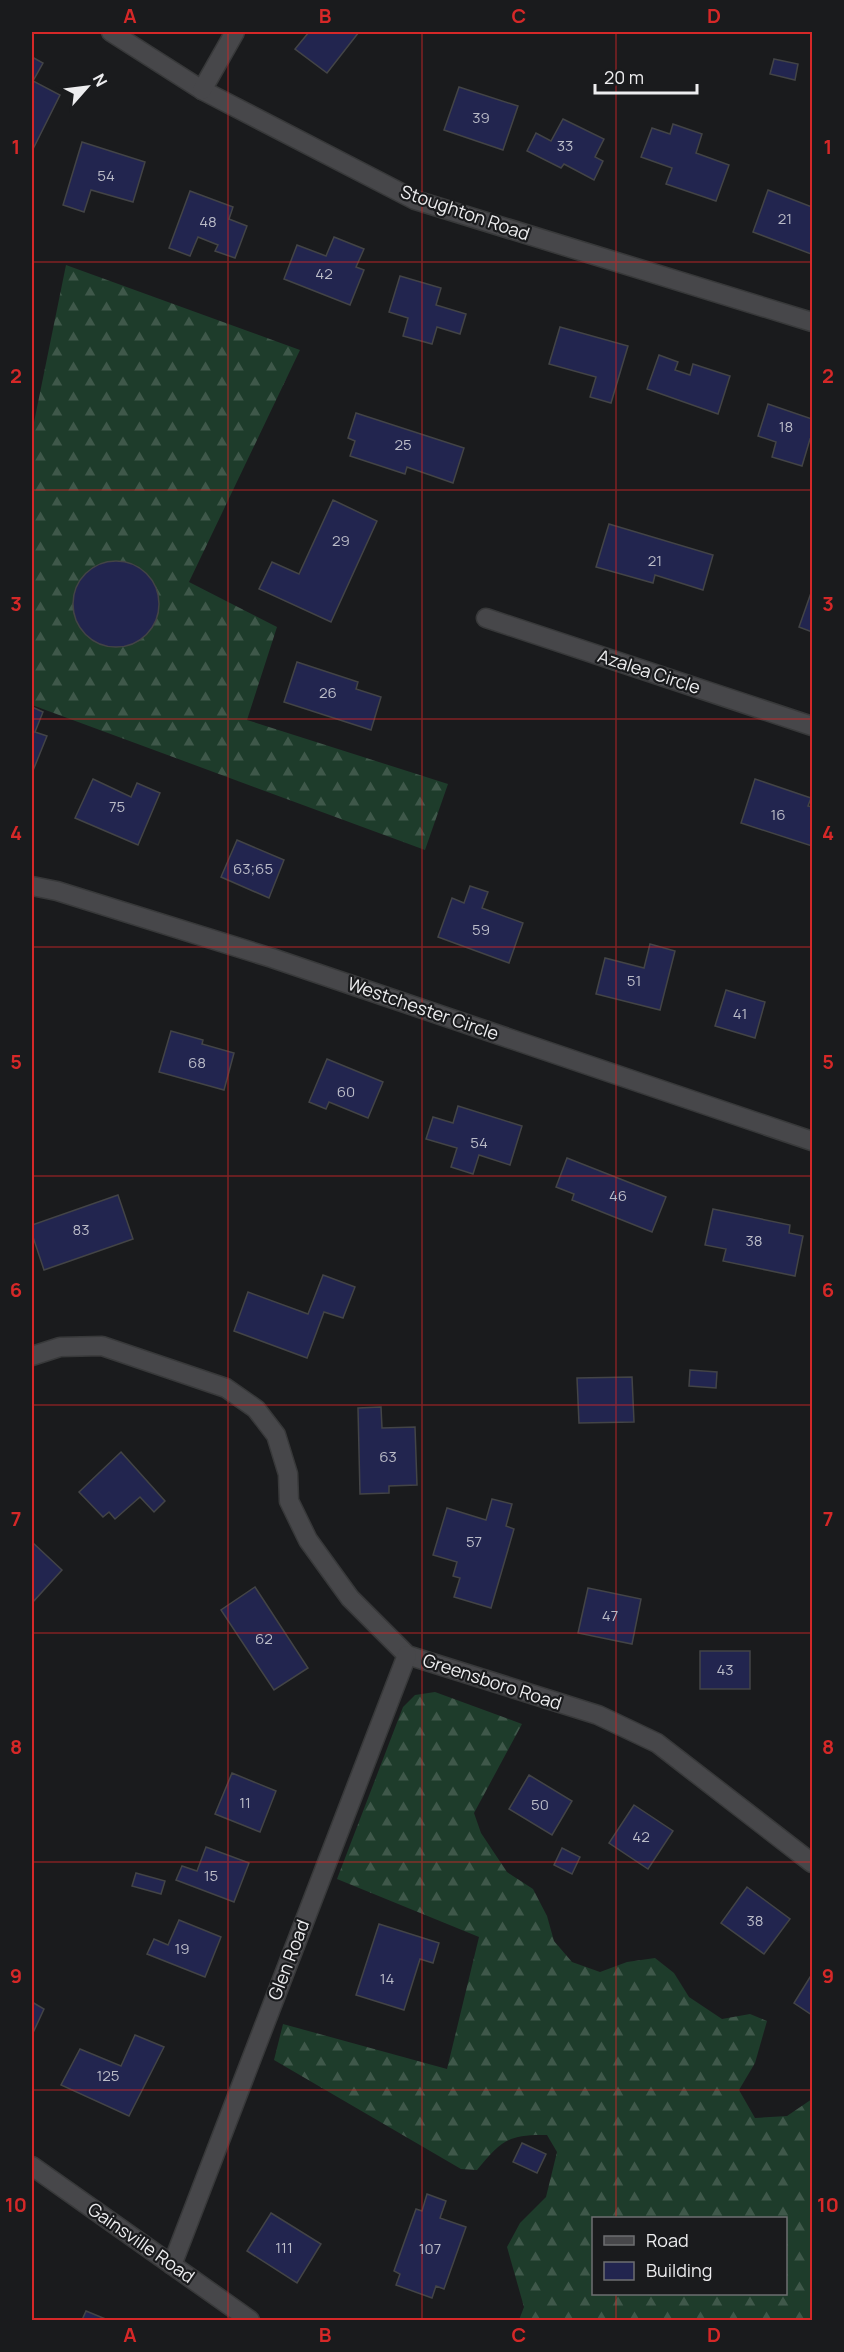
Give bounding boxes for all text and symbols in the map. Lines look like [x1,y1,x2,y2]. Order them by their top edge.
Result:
text: A [123,2,137,29]
text: B [319,2,332,29]
text: C [512,2,526,29]
text: D [707,2,721,29]
north arrow [57,57,117,117]
scale bar [595,57,697,95]
text: 20 m [604,65,644,89]
text: N [88,70,113,90]
house number: 39 [472,107,490,128]
text: 1 [12,133,20,160]
text: 1 [824,133,832,160]
house number: 33 [557,135,573,156]
house number: 54 [97,165,115,186]
street label: Stoughton Road [398,179,533,245]
house number: 21 [778,208,792,229]
house number: 48 [199,211,217,232]
house number: 42 [315,263,333,284]
text: 2 [10,362,22,389]
text: 2 [822,362,834,389]
house number: 18 [779,416,793,437]
house number: 25 [394,434,412,455]
house number: 29 [332,530,350,551]
house number: 21 [648,550,662,571]
text: 3 [10,590,22,617]
text: 3 [822,590,834,617]
street label: Azalea Circle [595,643,704,699]
house number: 26 [319,682,337,703]
house number: 75 [109,796,125,817]
house number: 16 [770,804,786,825]
text: 4 [10,819,22,846]
text: 4 [822,819,834,846]
house number: 63;65 [233,858,273,879]
house number: 59 [472,919,490,940]
house number: 51 [627,970,641,991]
street label: Westchester Circle [344,971,502,1045]
house number: 41 [733,1003,747,1024]
text: 5 [10,1048,22,1075]
text: 5 [822,1048,834,1075]
house number: 68 [188,1052,206,1073]
house number: 60 [337,1081,355,1102]
house number: 54 [470,1132,488,1153]
house number: 46 [609,1185,627,1206]
house number: 83 [72,1219,90,1240]
house number: 38 [745,1230,763,1251]
text: 6 [10,1276,22,1303]
text: 6 [822,1276,834,1303]
house number: 63 [379,1446,397,1467]
text: 7 [11,1505,21,1532]
text: 7 [823,1505,833,1532]
house number: 57 [466,1531,482,1552]
house number: 47 [602,1605,618,1626]
house number: 62 [255,1628,273,1649]
street label: Greensboro Road [420,1647,565,1715]
house number: 43 [716,1659,734,1680]
text: 8 [10,1733,22,1760]
text: 8 [822,1733,834,1760]
house number: 11 [239,1792,251,1813]
house number: 50 [531,1794,549,1815]
house number: 42 [632,1826,650,1847]
house number: 15 [204,1865,218,1886]
house number: 38 [746,1910,764,1931]
street label: Glen Road [262,1916,314,2003]
house number: 19 [174,1938,190,1959]
text: 9 [10,1962,22,1989]
text: 9 [822,1962,834,1989]
house number: 14 [380,1968,394,1989]
house number: 125 [96,2065,120,2086]
text: 10 [5,2191,27,2218]
text: 10 [817,2191,839,2218]
street label: Gainsville Road [83,2196,200,2288]
legend [592,2217,787,2295]
text: Road [646,2228,689,2252]
house number: 111 [275,2237,293,2258]
house number: 107 [419,2238,441,2259]
text: Building [646,2258,712,2282]
text: A [123,2321,137,2348]
text: B [319,2321,332,2348]
text: C [512,2321,526,2348]
text: D [707,2321,721,2348]

